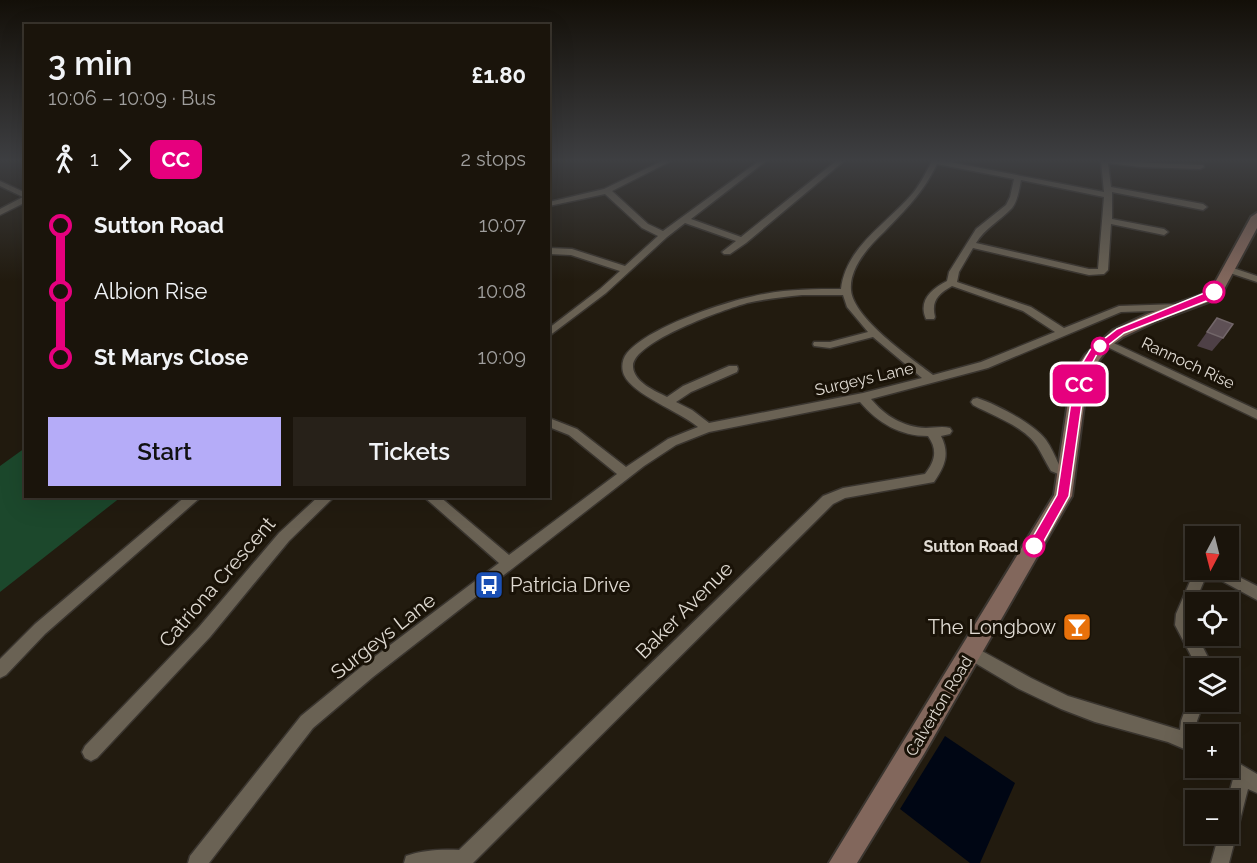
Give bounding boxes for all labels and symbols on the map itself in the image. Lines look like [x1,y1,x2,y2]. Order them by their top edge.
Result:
unlabelled marker [1203,281,1225,303]
street label: Rannoch Rise [1138,333,1238,393]
unlabelled marker [1091,337,1109,355]
street label: Surgeys Lane [813,358,915,400]
line badge: CC [1052,364,1106,404]
street label: Catriona Crescent [154,512,280,652]
north arrow [1185,526,1239,580]
marker: Sutton Road [1023,535,1045,557]
place label: Sutton Road [923,537,1018,556]
street label: Baker Avenue [631,556,738,663]
bus stop icon: Patricia Drive [473,569,505,601]
place label: Patricia Drive [510,573,631,597]
street label: Surgeys Lane [326,588,440,684]
bar icon: The Longbow [1061,611,1093,643]
place label: The Longbow [928,615,1056,639]
street label: Calverton Road [902,652,976,760]

